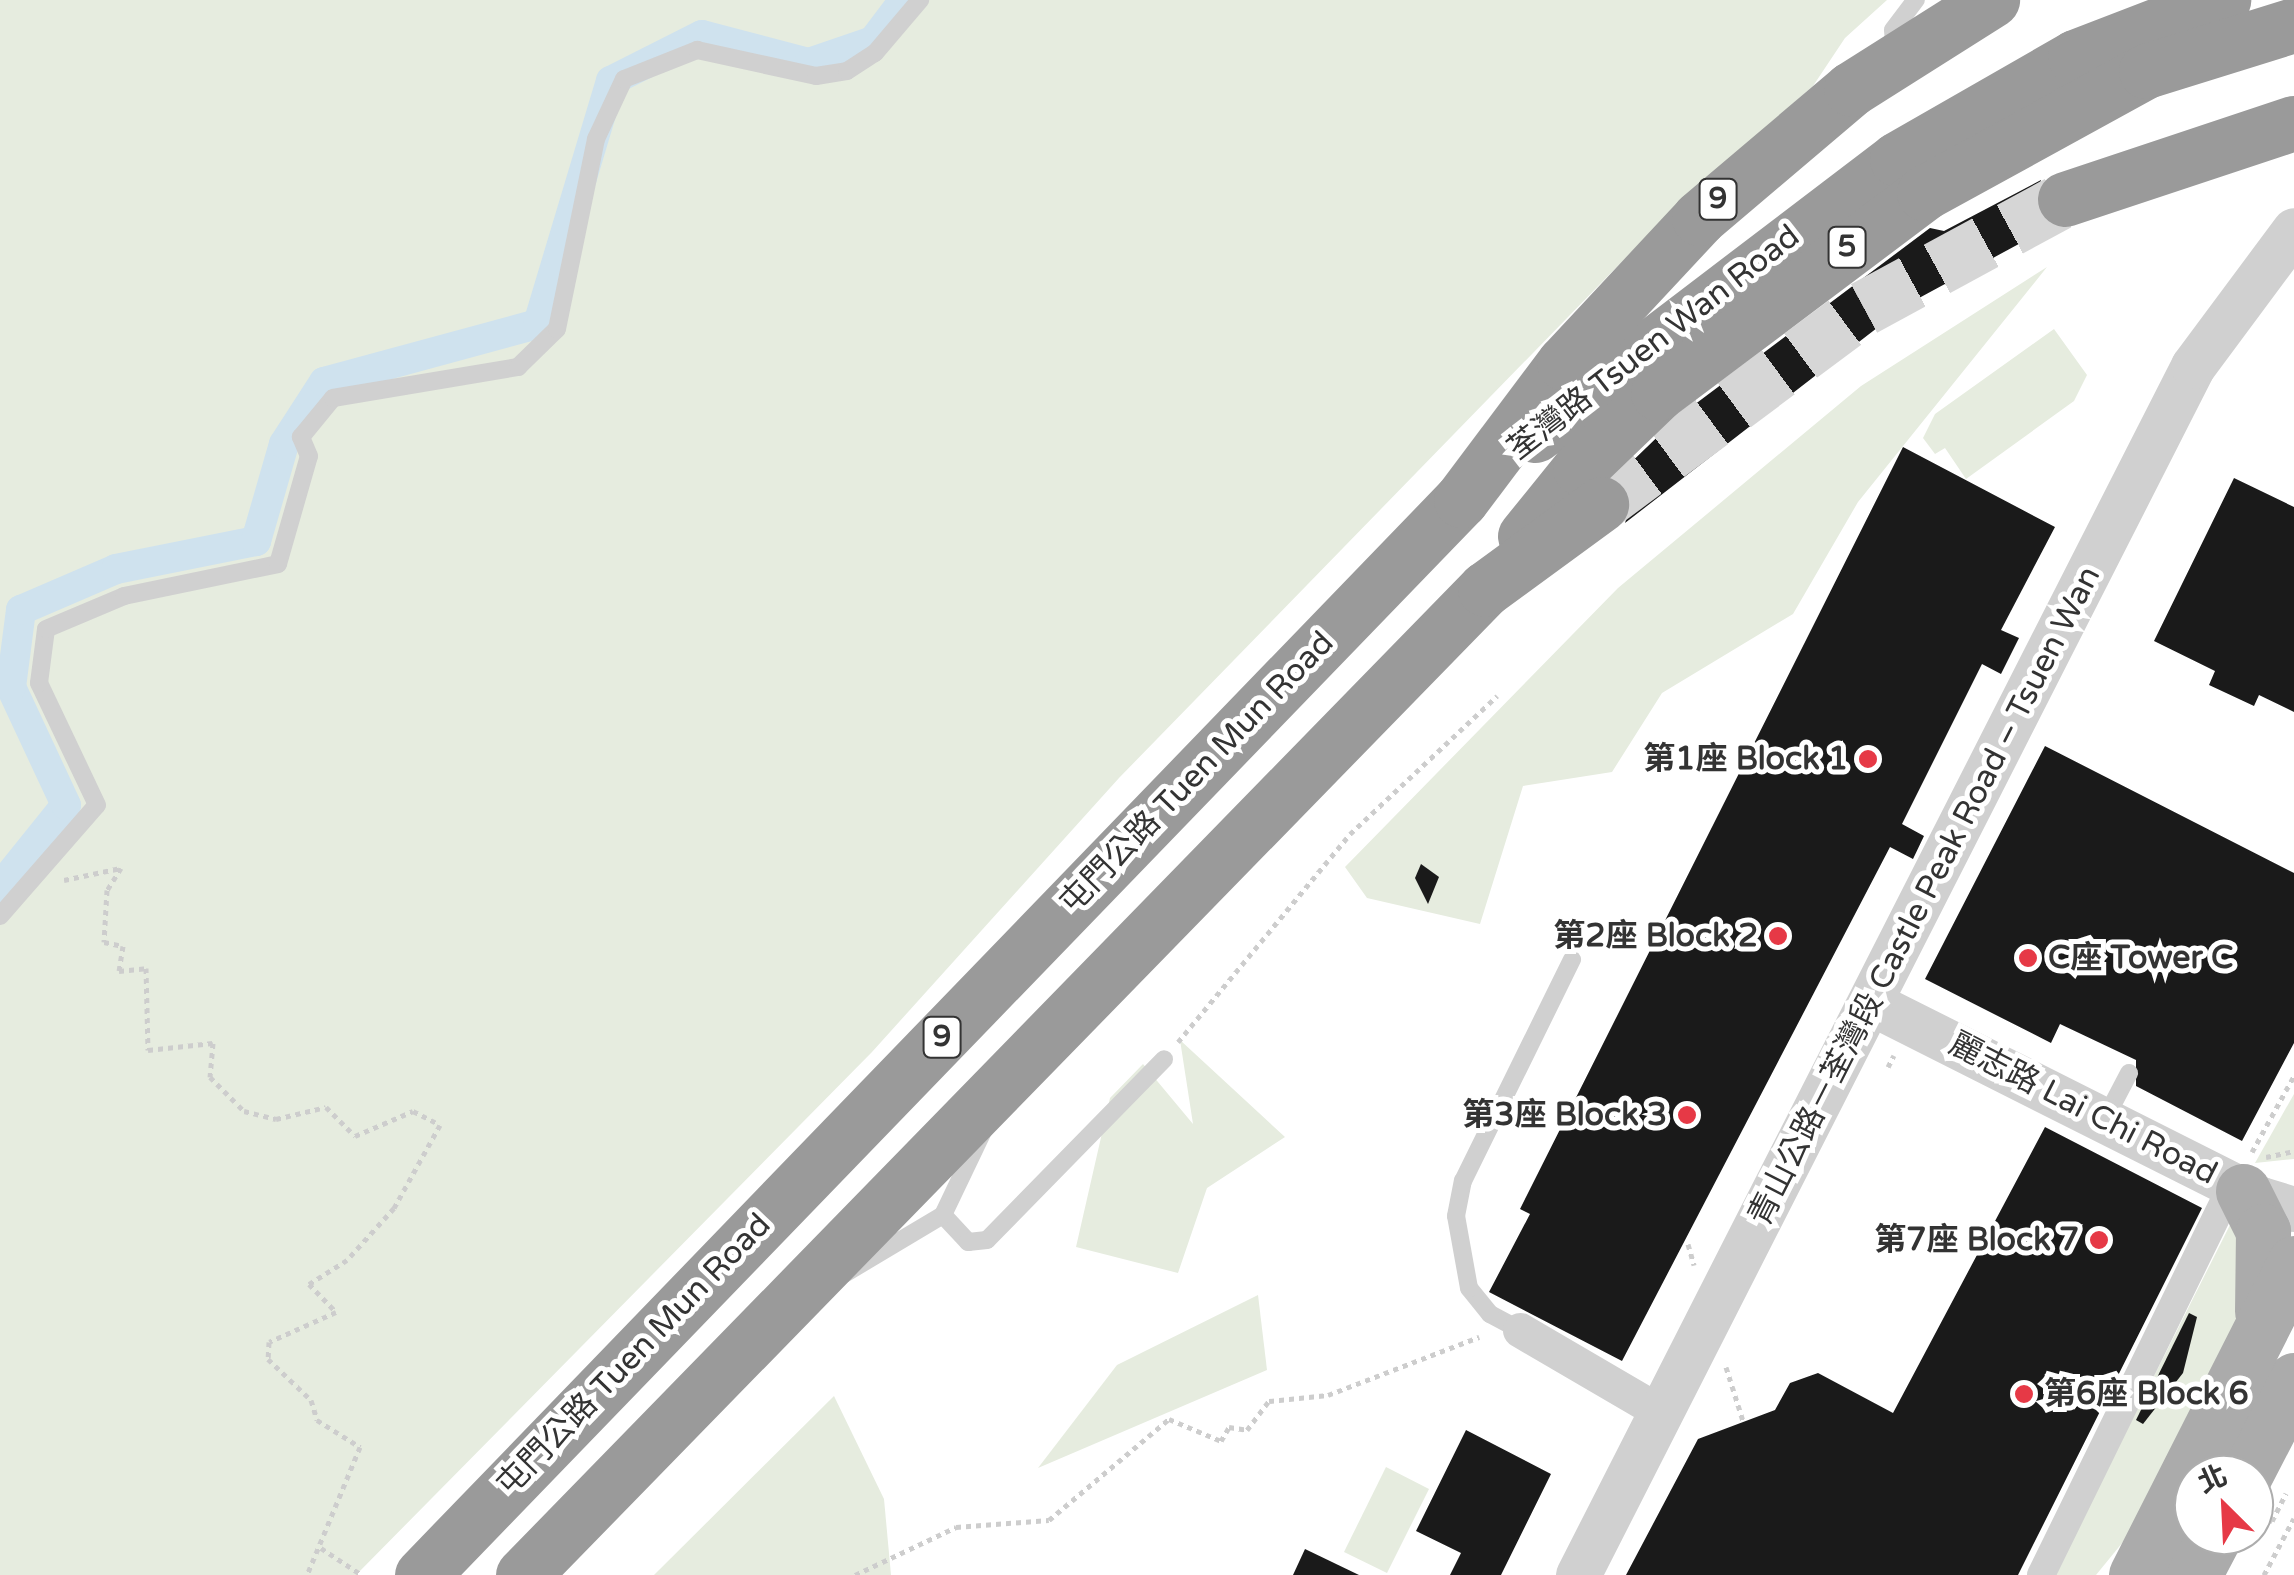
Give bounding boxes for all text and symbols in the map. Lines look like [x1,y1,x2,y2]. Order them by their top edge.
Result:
road number: 9 [1698,174,1738,224]
street label: 荃灣路 Tsuen Wan Road [1501,217,1807,469]
road number: 5 [1827,222,1867,272]
street label: 青山公路－荃灣段 Castle Peak Road – Tsuen Wan [1741,560,2109,1232]
street label: 屯門公路 Tuen Mun Road [1052,624,1342,922]
place label: 第1座 Block 1 [1643,740,1848,778]
marker: 第1座 Block 1 [1857,748,1879,770]
place label: 第2座 Block 2 [1553,917,1758,955]
marker: 第2座 Block 2 [1767,925,1789,947]
place label: C座 Tower C [2048,939,2233,977]
marker: C座 Tower C [2017,947,2039,969]
road number: 9 [922,1012,962,1062]
street label: 麗志路 Lai Chi Road [1943,1025,2223,1193]
place label: 第3座 Block 3 [1462,1096,1667,1134]
marker: 第3座 Block 3 [1676,1104,1698,1126]
street label: 屯門公路 Tuen Mun Road [489,1206,779,1504]
place label: 第7座 Block 7 [1874,1221,2079,1259]
marker: 第7座 Block 7 [2088,1229,2110,1251]
place label: 第6座 Block 6 [2044,1375,2249,1413]
marker: 第6座 Block 6 [2013,1383,2035,1405]
north arrow [2174,1455,2274,1555]
text: 北 [2193,1458,2232,1501]

